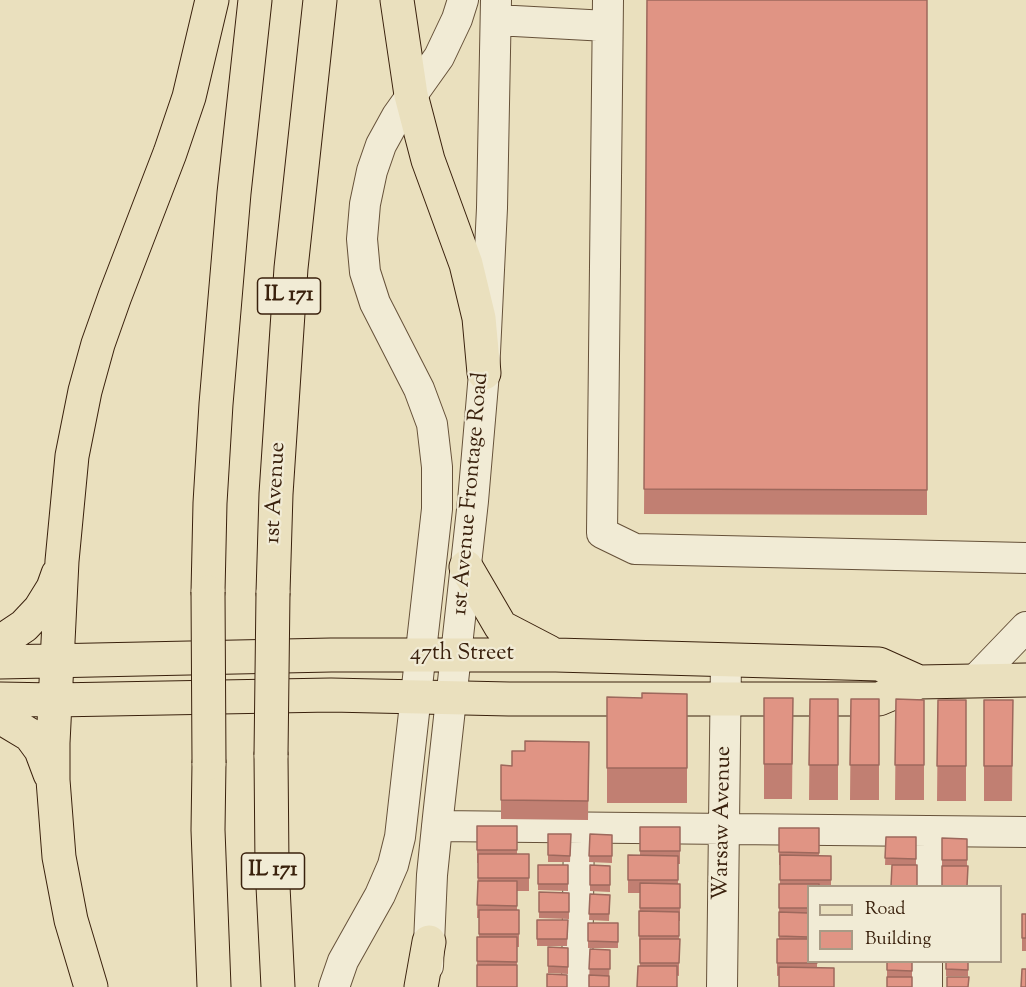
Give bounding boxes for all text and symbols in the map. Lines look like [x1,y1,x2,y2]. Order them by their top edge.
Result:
road number: IL 171 [258,278,320,314]
street label: 1st Avenue Frontage Road [448,371,496,617]
street label: 1st Avenue [261,441,293,545]
street label: 47th Street [410,642,514,668]
street label: Warsaw Avenue [709,746,739,900]
road number: IL 171 [242,853,304,889]
legend [807,885,1002,963]
text: Road [865,897,905,923]
text: Building [865,927,931,953]

